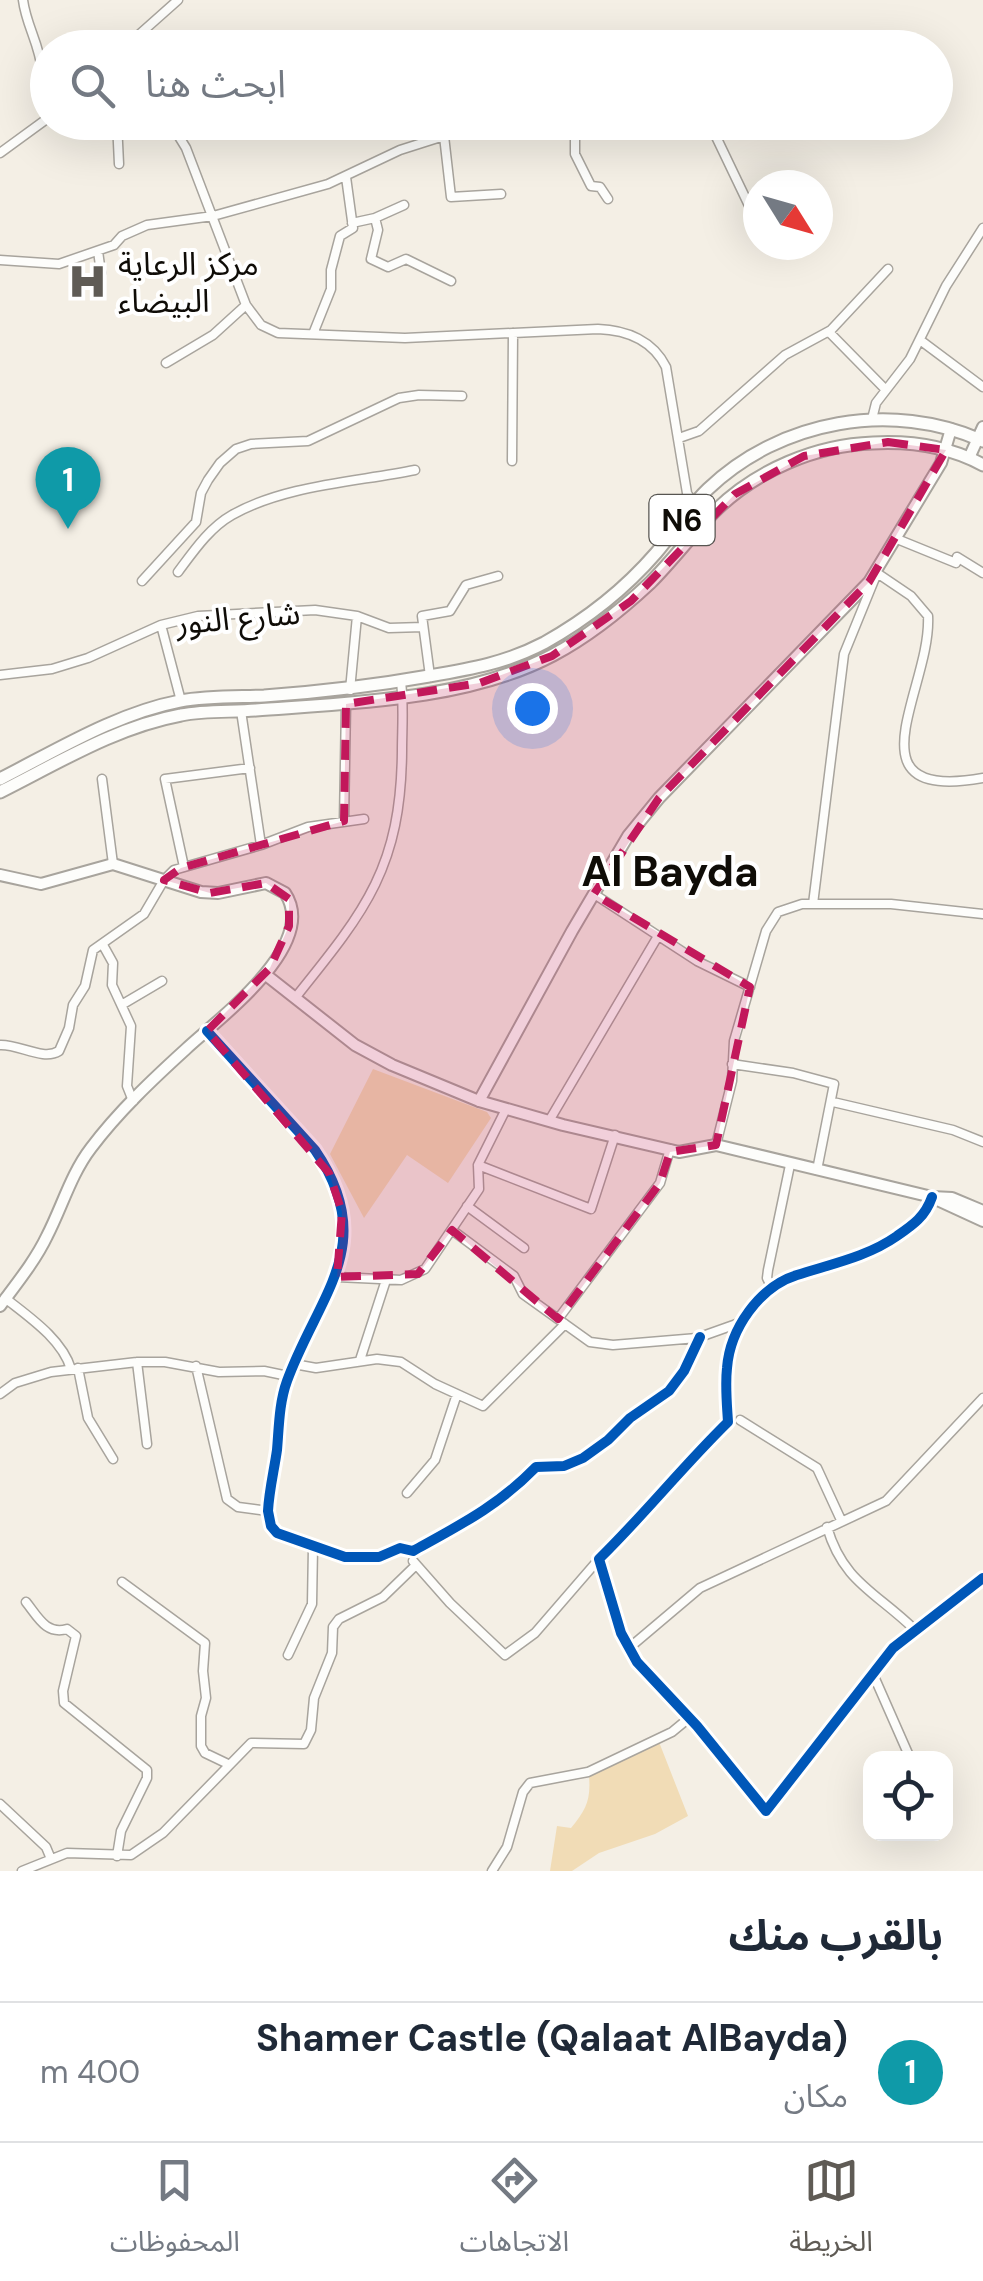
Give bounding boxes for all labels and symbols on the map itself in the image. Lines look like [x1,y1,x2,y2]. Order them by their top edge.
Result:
north arrow [743,170,833,260]
place label: مركز الرعاية البيضاء [118,243,259,322]
hospital icon: مركز الرعاية البيضاء [67,261,109,303]
pin: 1 [36,446,100,529]
road number: N6 [650,495,714,545]
street label: شارع النور [173,592,302,647]
your location [507,683,558,734]
district label: Al Bayda [581,844,759,899]

